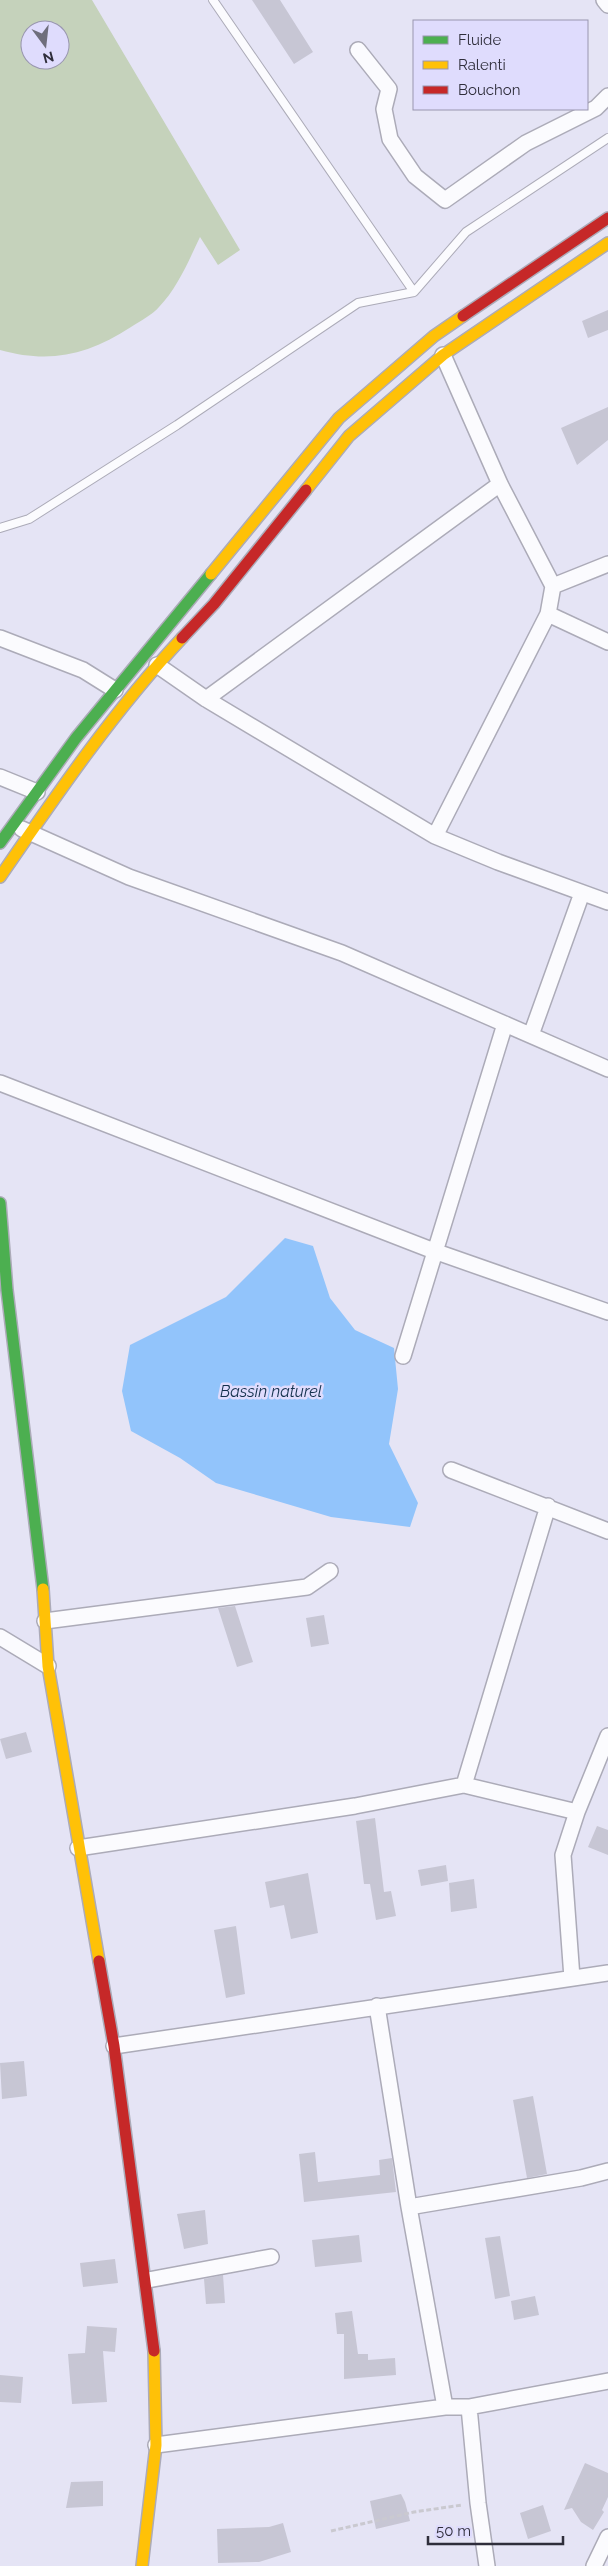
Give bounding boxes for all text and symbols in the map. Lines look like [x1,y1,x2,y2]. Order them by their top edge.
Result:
north arrow [20,20,70,70]
legend [413,20,588,110]
text: Fluide [458,31,501,49]
text: N [41,48,56,67]
text: Ralenti [458,56,506,74]
text: Bouchon [458,81,520,99]
water label: Bassin naturel [220,1382,322,1401]
scale bar [428,2514,563,2546]
text: 50 m [436,2522,471,2540]

